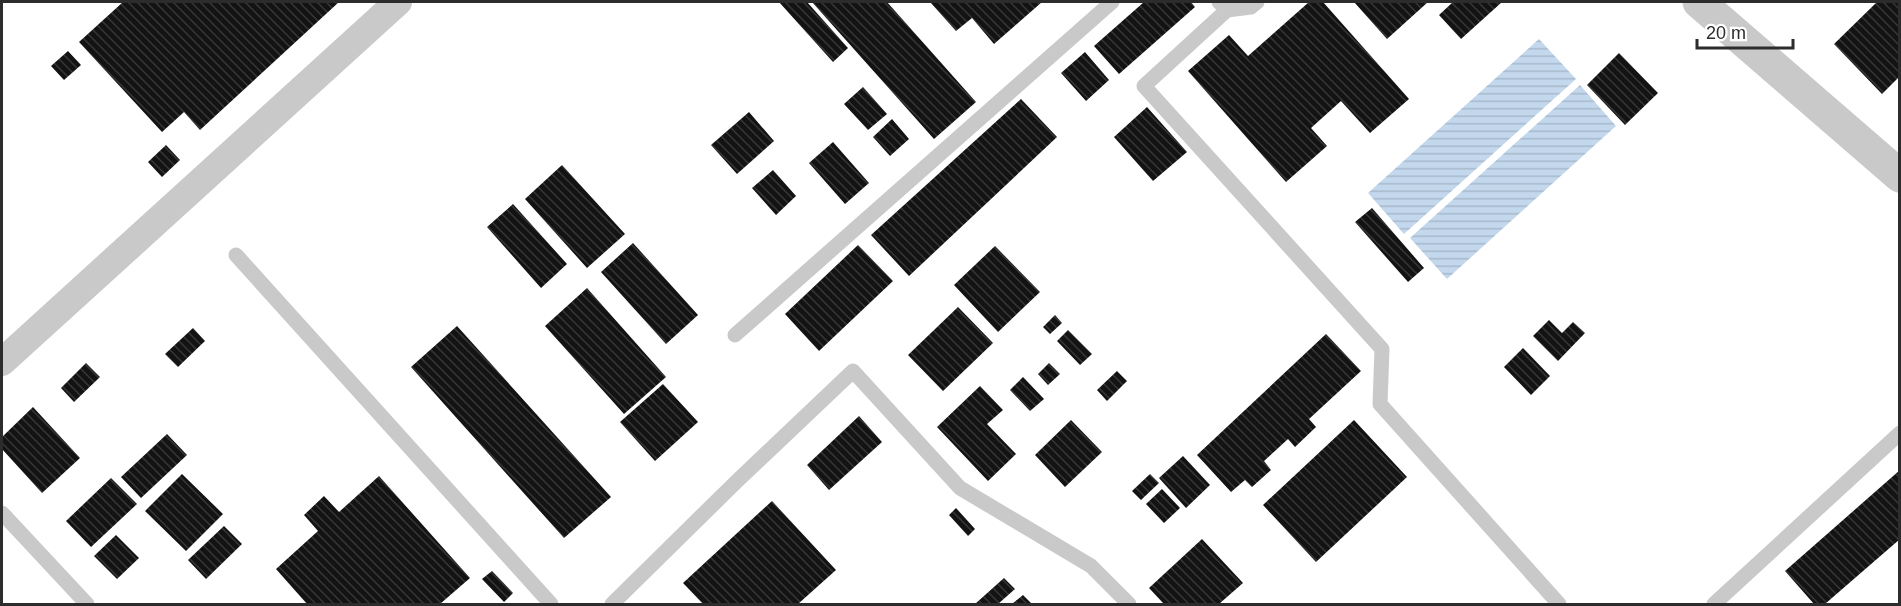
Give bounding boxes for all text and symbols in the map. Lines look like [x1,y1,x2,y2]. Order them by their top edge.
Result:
scale bar [1697,12,1793,50]
text: 20 m [1706,23,1746,43]

